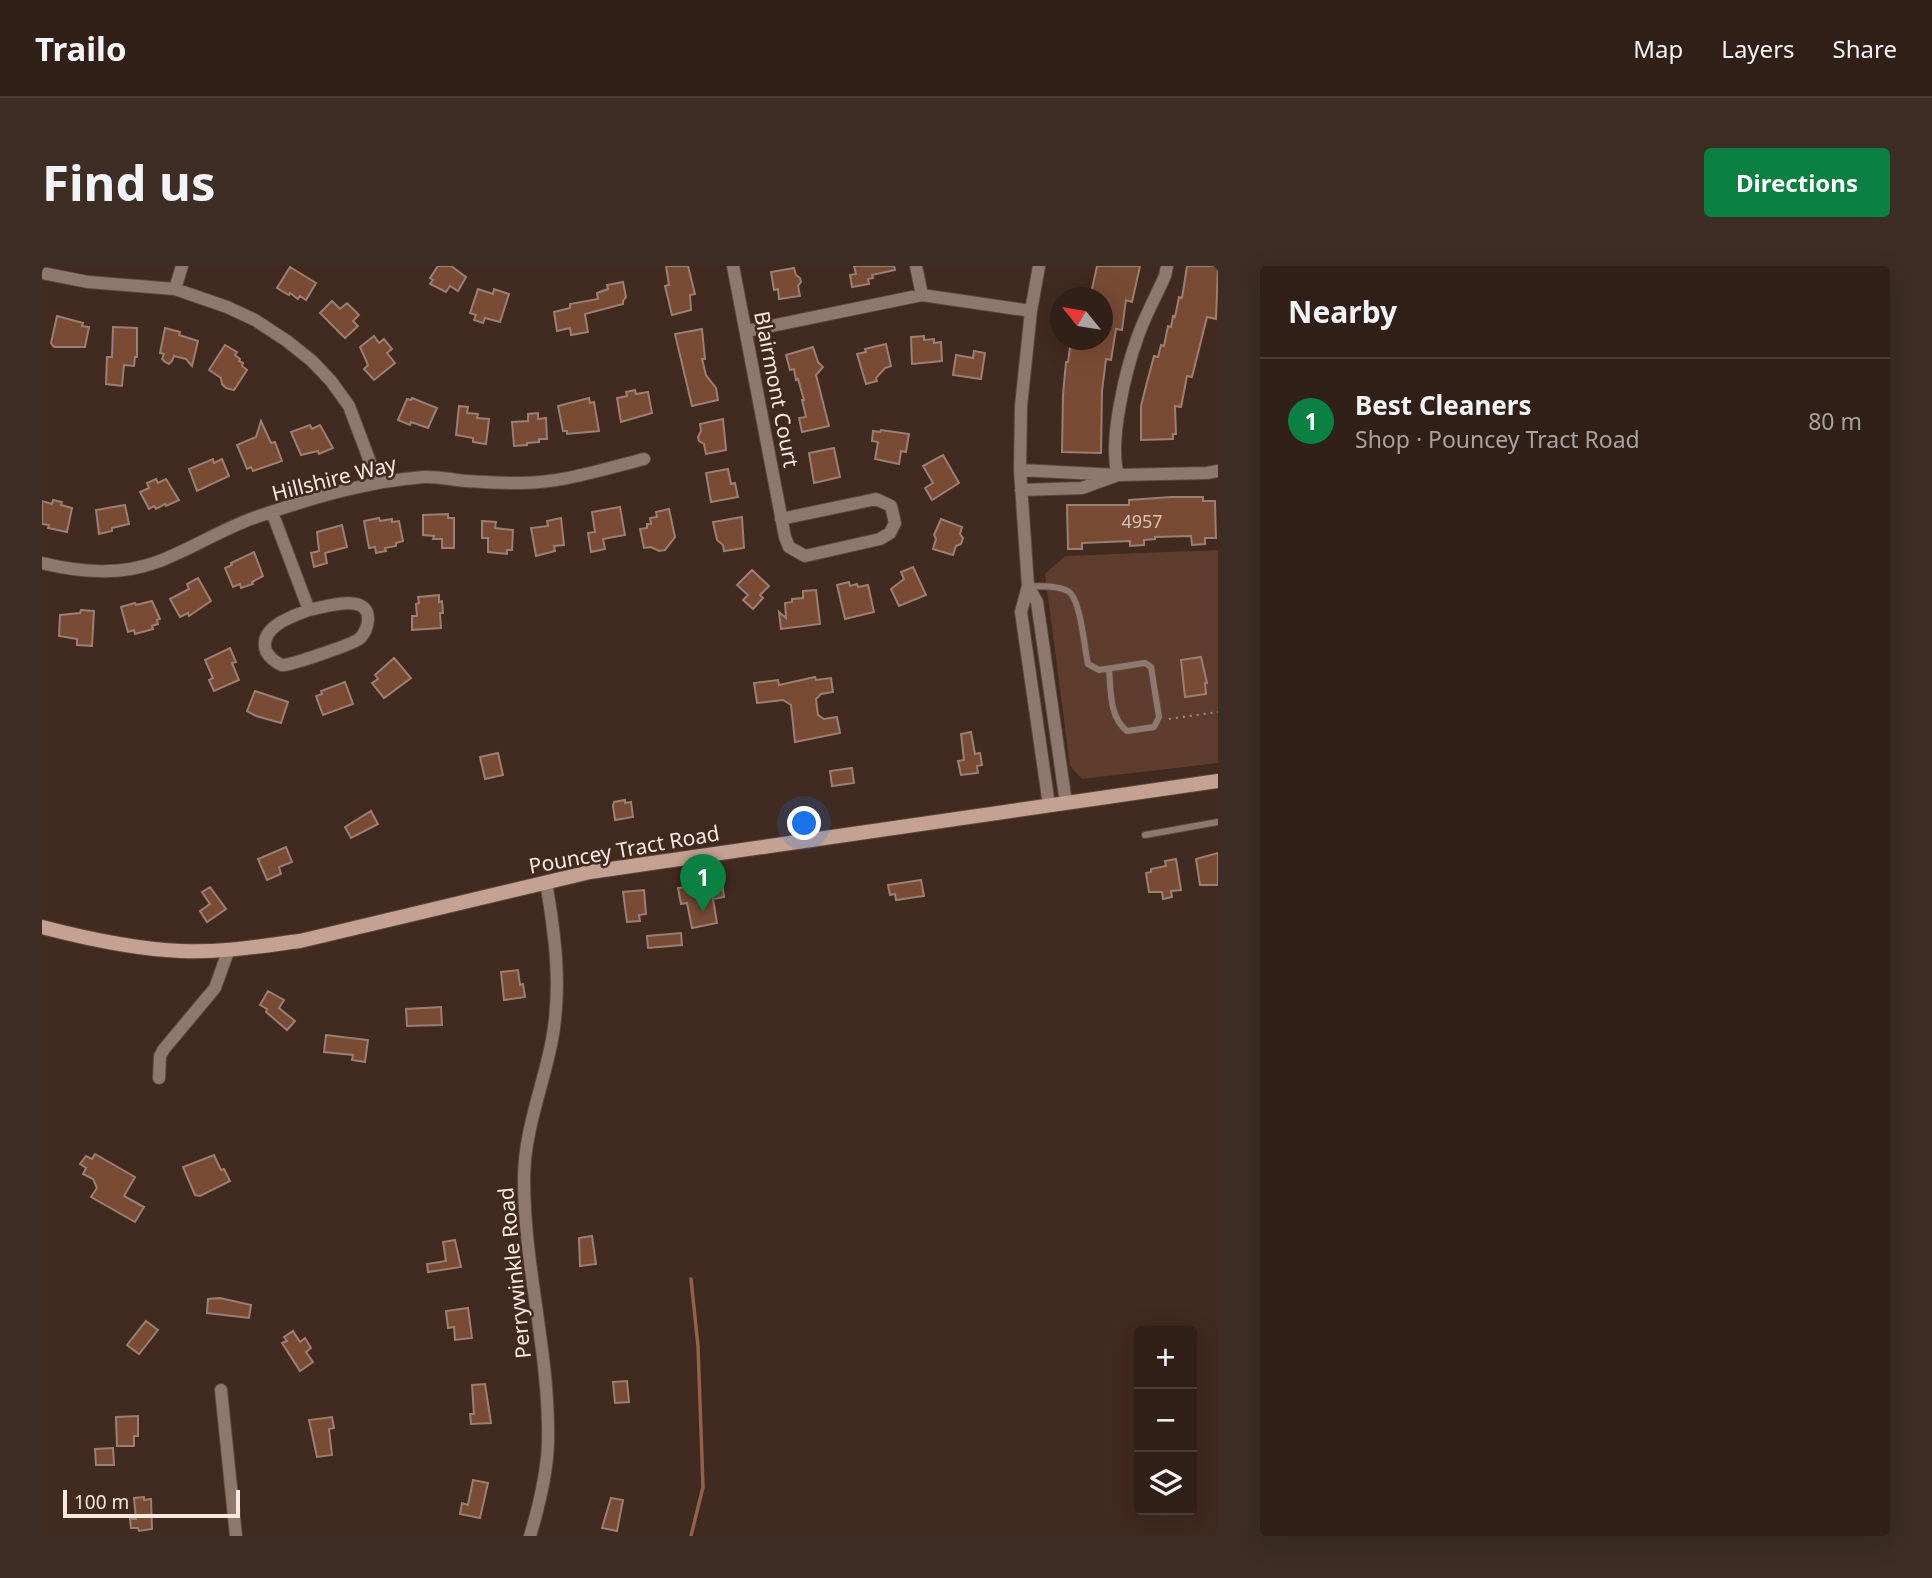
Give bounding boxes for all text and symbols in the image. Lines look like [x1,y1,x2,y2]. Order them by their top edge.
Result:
text: Trailo [35,26,127,71]
text: Map [1633,32,1683,65]
text: Layers [1721,32,1795,65]
text: Share [1833,32,1897,65]
button: Directions [1704,148,1890,217]
text: Find us [42,149,216,215]
north arrow [1050,287,1113,350]
text: Nearby [1288,291,1397,332]
street label: Blairmont Court [748,309,806,470]
text: Best Cleaners [1355,387,1532,423]
text: 1 [1304,405,1318,437]
text: 80 m [1808,405,1862,437]
text: Shop · Pouncey Tract Road [1355,423,1640,455]
street label: Hillshire Way [269,449,399,507]
house number: 4957 [1121,509,1163,533]
your location [787,806,821,840]
street label: Pouncey Tract Road [526,818,722,880]
pin: 1 [680,854,726,912]
street label: Perrywinkle Road [491,1186,537,1360]
map controls [1134,1326,1197,1515]
button: + [1134,1326,1197,1389]
button: − [1134,1389,1197,1452]
button: layers [1134,1452,1197,1515]
scale bar [63,1487,240,1519]
text: 100 m [74,1489,129,1515]

